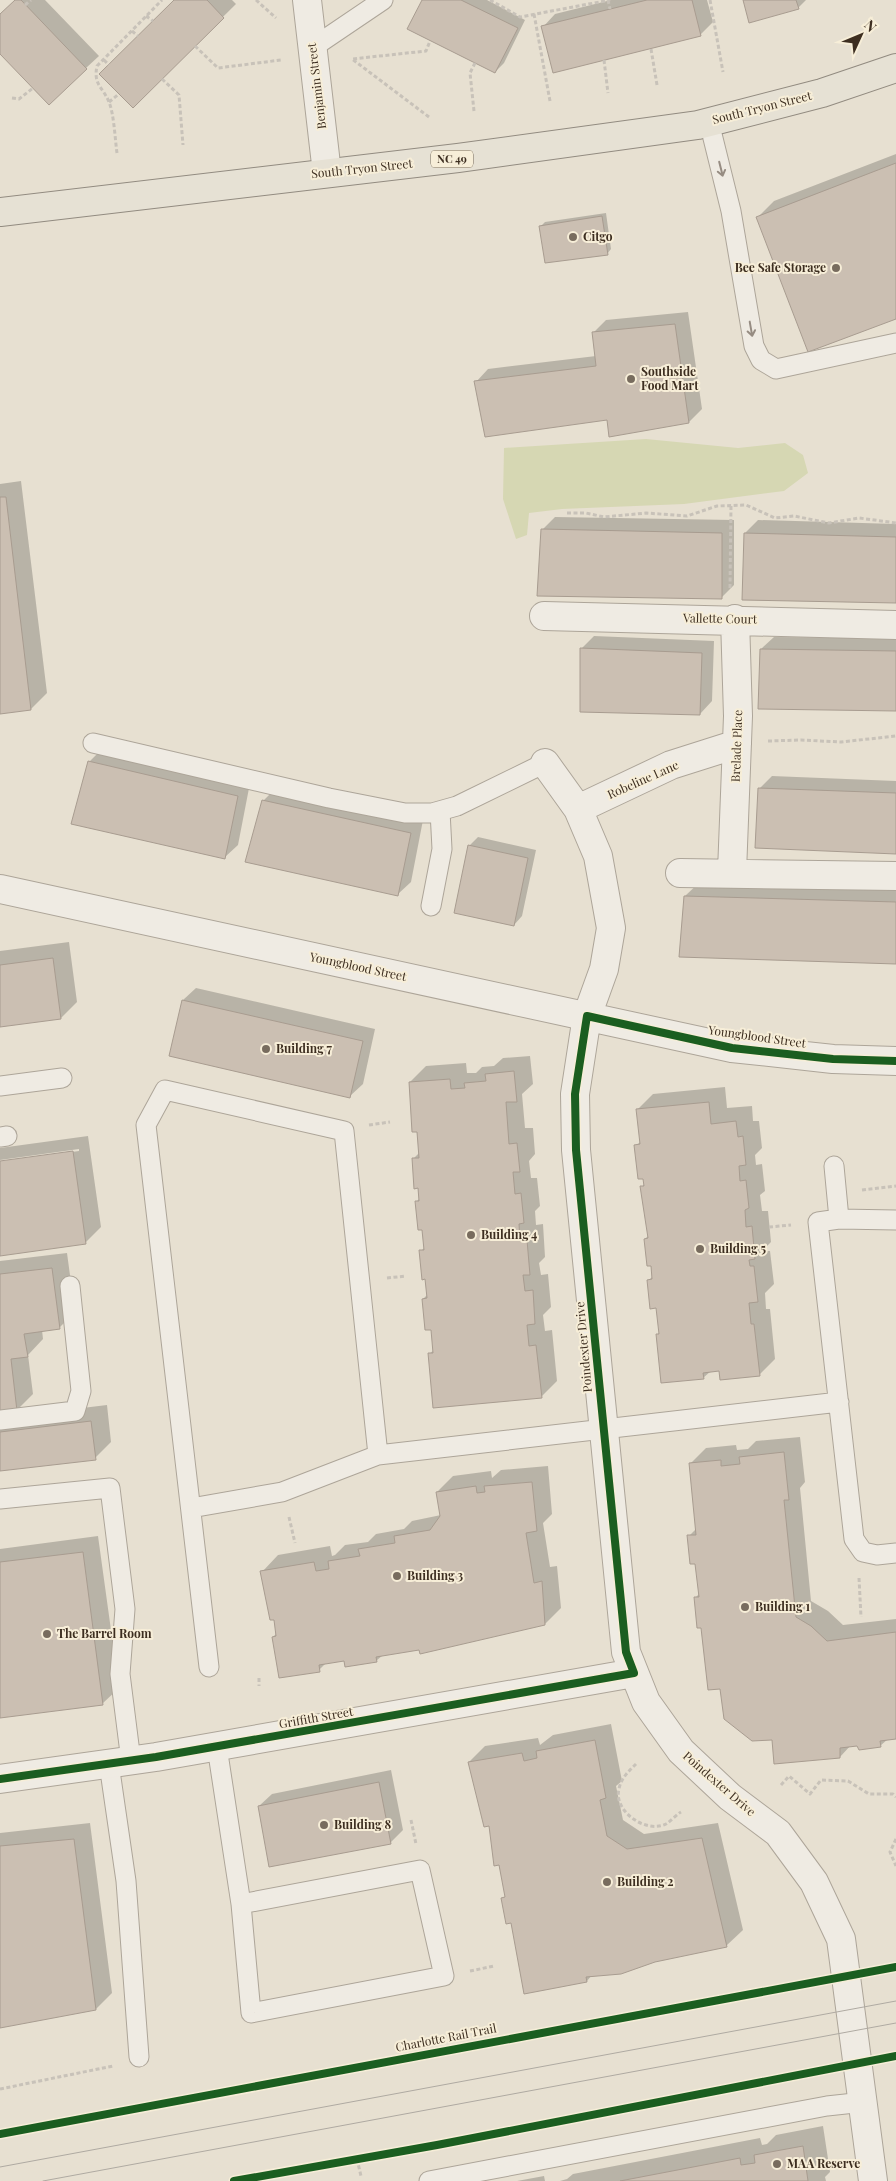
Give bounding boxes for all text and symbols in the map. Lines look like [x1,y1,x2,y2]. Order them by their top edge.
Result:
north arrow [836,10,886,60]
text: N [860,15,881,36]
street label: Benjamin Street [303,42,329,130]
street label: South Tryon Street [710,87,814,127]
road number: NC 49 [431,150,473,168]
street label: South Tryon Street [310,155,414,181]
one-way arrow [717,161,726,177]
place label: Citgo [583,228,613,244]
marker: Citgo [567,231,579,243]
place label: Bee Safe Storage [735,259,826,275]
marker: Bee Safe Storage [830,262,842,274]
one-way arrow [747,321,757,337]
place label: Southside Food Mart [641,363,699,393]
marker: Southside Food Mart [625,373,637,385]
street label: Vallette Court [682,609,758,627]
street label: Brelade Place [727,710,745,782]
street label: Robeline Lane [604,756,681,802]
street label: Youngblood Street [307,948,409,984]
street label: Youngblood Street [706,1021,808,1051]
place label: Building 7 [276,1040,332,1056]
marker: Building 7 [260,1043,272,1055]
place label: Building 4 [481,1226,537,1242]
marker: Building 4 [465,1229,477,1241]
place label: Building 5 [710,1240,766,1256]
marker: Building 5 [694,1243,706,1255]
street label: Poindexter Drive [571,1301,595,1393]
place label: Building 3 [407,1567,463,1583]
marker: Building 3 [391,1570,403,1582]
place label: Building 1 [755,1598,810,1614]
marker: Building 1 [739,1601,751,1613]
place label: The Barrel Room [57,1625,152,1641]
marker: The Barrel Room [41,1628,53,1640]
street label: Griffith Street [277,1702,355,1731]
street label: Poindexter Drive [680,1747,759,1819]
place label: Building 8 [334,1816,391,1832]
marker: Building 8 [318,1819,330,1831]
place label: Building 2 [617,1873,674,1889]
marker: Building 2 [601,1876,613,1888]
street label: Charlotte Rail Trail [394,2019,498,2055]
place label: MAA Reserve [787,2155,860,2171]
marker: MAA Reserve [771,2158,783,2170]

